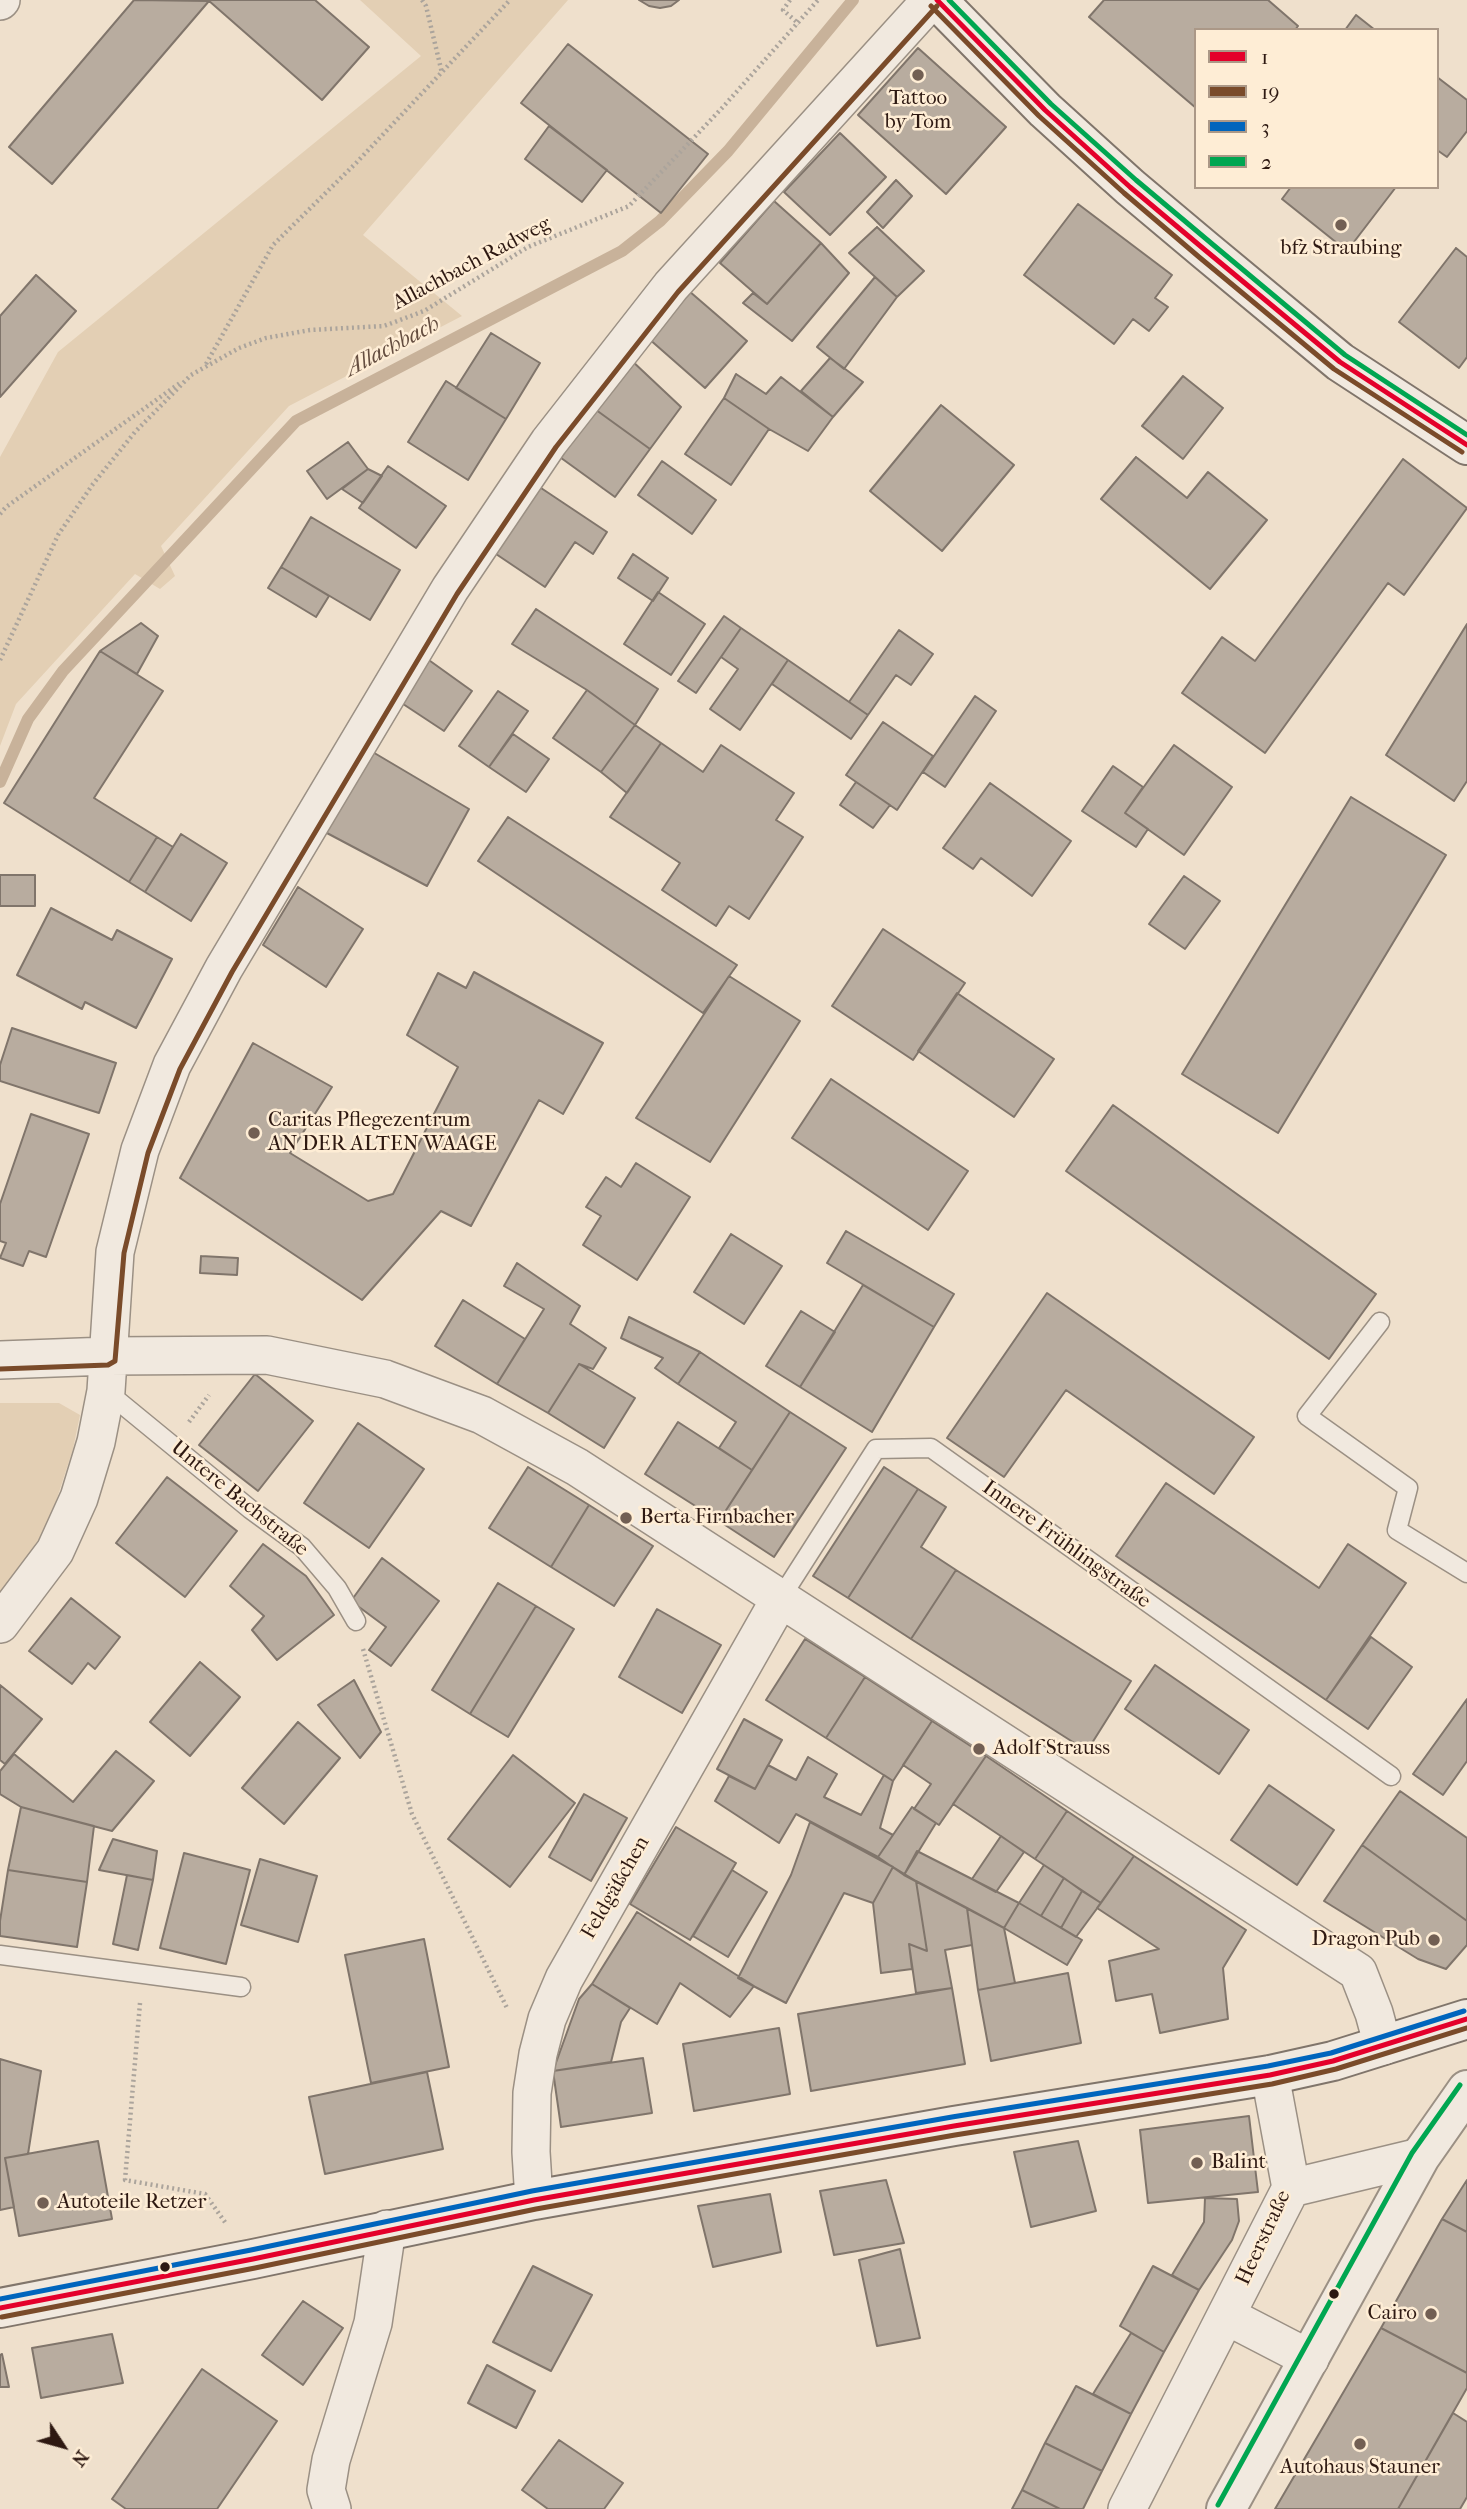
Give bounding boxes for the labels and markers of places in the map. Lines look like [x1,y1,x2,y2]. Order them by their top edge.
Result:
marker: Tattoo by Tom [910,67,926,83]
place label: Tattoo by Tom [885,86,951,136]
marker: bfz Straubing [1333,217,1349,233]
place label: bfz Straubing [1281,236,1401,262]
place label: Caritas Pflegezentrum AN DER ALTEN WAAGE [268,1108,497,1158]
marker: Caritas Pflegezentrum AN DER ALTEN WAAGE [246,1125,262,1141]
place label: Berta Firnbacher [640,1505,794,1531]
marker: Berta Firnbacher [618,1510,634,1526]
place label: Adolf Strauss [993,1736,1110,1762]
marker: Adolf Strauss [971,1741,987,1757]
place label: Dragon Pub [1312,1927,1420,1953]
marker: Dragon Pub [1426,1932,1442,1948]
place label: Balint [1211,2150,1266,2176]
marker: Balint [1189,2155,1205,2171]
place label: Autoteile Retzer [57,2190,206,2216]
marker: Autoteile Retzer [35,2195,51,2211]
unlabelled marker [158,2260,172,2274]
unlabelled marker [1327,2287,1341,2301]
place label: Cairo [1367,2301,1417,2327]
marker: Cairo [1423,2306,1439,2322]
marker: Autohaus Stauner [1352,2436,1368,2452]
place label: Autohaus Stauner [1280,2455,1440,2481]

